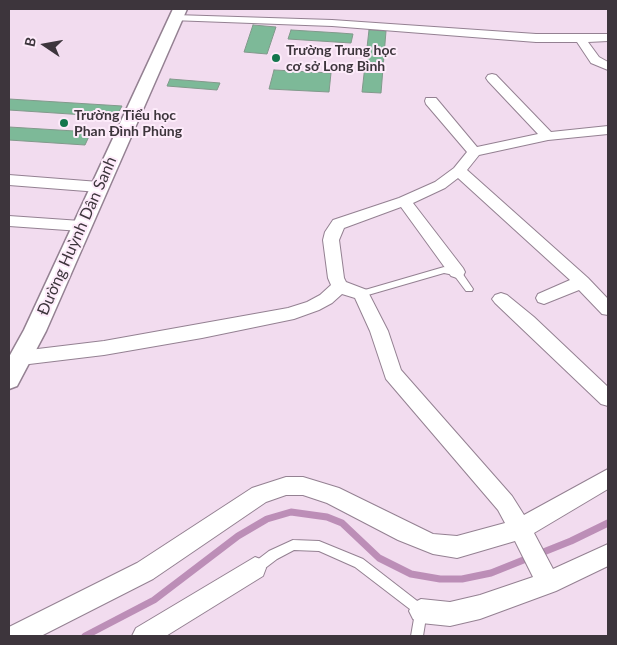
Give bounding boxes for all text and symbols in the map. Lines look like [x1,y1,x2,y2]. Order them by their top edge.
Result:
north arrow [20,20,70,70]
text: B [21,36,39,48]
place label: Trường Trung học cơ sở Long Bình [286,42,396,74]
marker: Trường Trung học cơ sở Long Bình [270,52,282,64]
place label: Trường Tiểu học Phan Đình Phùng [74,107,182,140]
marker: Trường Tiểu học Phan Đình Phùng [58,117,70,129]
street label: Đường Huỳnh Dân Sanh [33,154,121,318]

